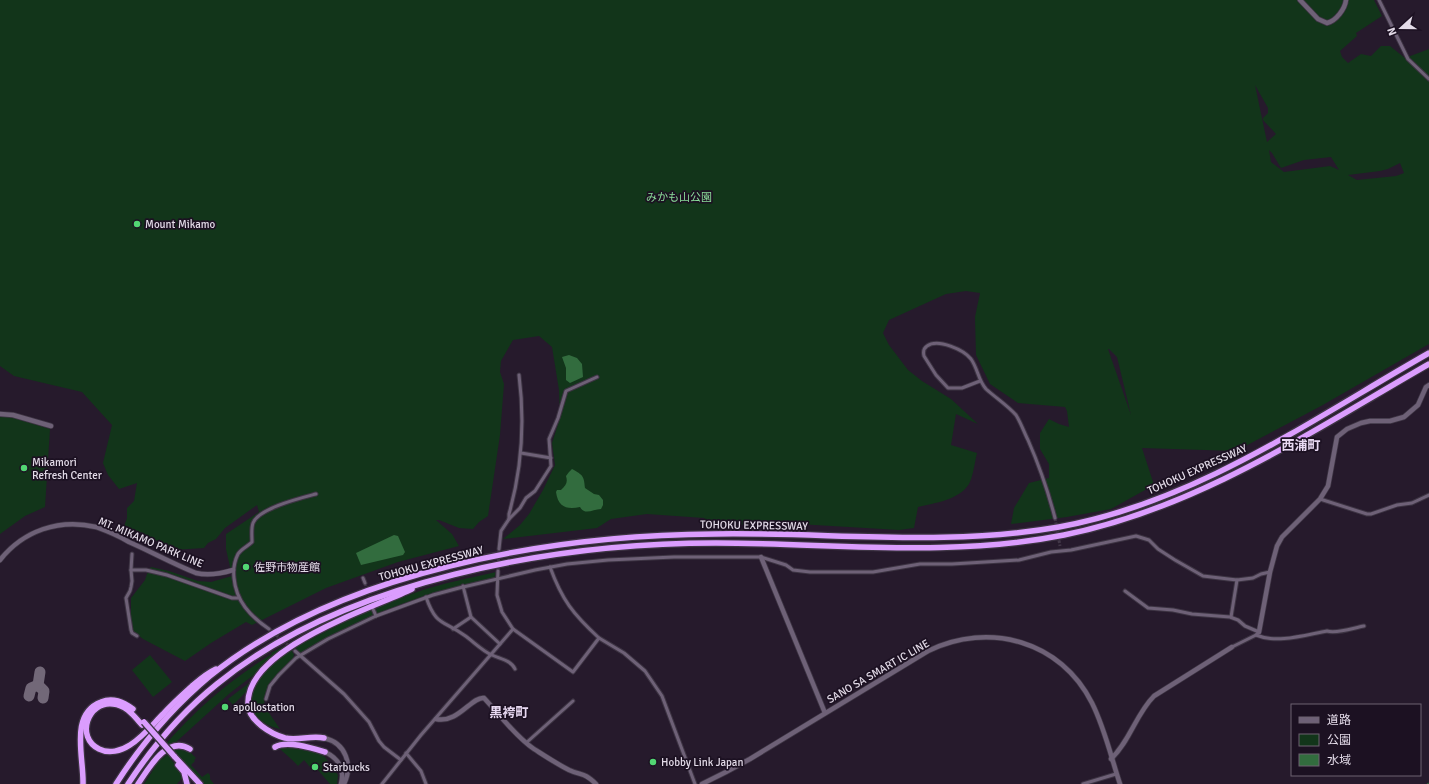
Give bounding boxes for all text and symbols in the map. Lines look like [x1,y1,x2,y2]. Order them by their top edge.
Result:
north arrow [1381,8,1421,48]
text: N [1385,26,1400,37]
park label: みかも山公園 [646,191,712,204]
place label: Mount Mikamo [145,218,216,231]
marker: Mount Mikamo [132,219,142,229]
district label: 西浦町 [1281,438,1321,454]
street label: TOHOKU EXPRESSWAY [1145,441,1249,497]
place label: Mikamori Refresh Center [32,456,102,482]
marker: Mikamori Refresh Center [19,463,29,473]
street label: MT. MIKAMO PARK LINE [96,514,205,570]
street label: TOHOKU EXPRESSWAY [700,518,808,533]
street label: TOHOKU EXPRESSWAY [377,543,485,584]
place label: 佐野市物産館 [254,561,320,574]
marker: 佐野市物産館 [241,562,251,572]
street label: SANO SA SMART IC LINE [825,637,932,706]
place label: apollostation [233,701,295,714]
marker: apollostation [220,702,230,712]
legend [1291,704,1421,776]
district label: 黒袴町 [489,705,529,721]
text: 道路 [1327,713,1351,728]
text: 公園 [1327,733,1351,748]
text: 水域 [1327,753,1351,768]
place label: Hobby Link Japan [661,756,743,769]
marker: Hobby Link Japan [648,757,658,767]
place label: Starbucks [323,761,370,774]
marker: Starbucks [310,762,320,772]

